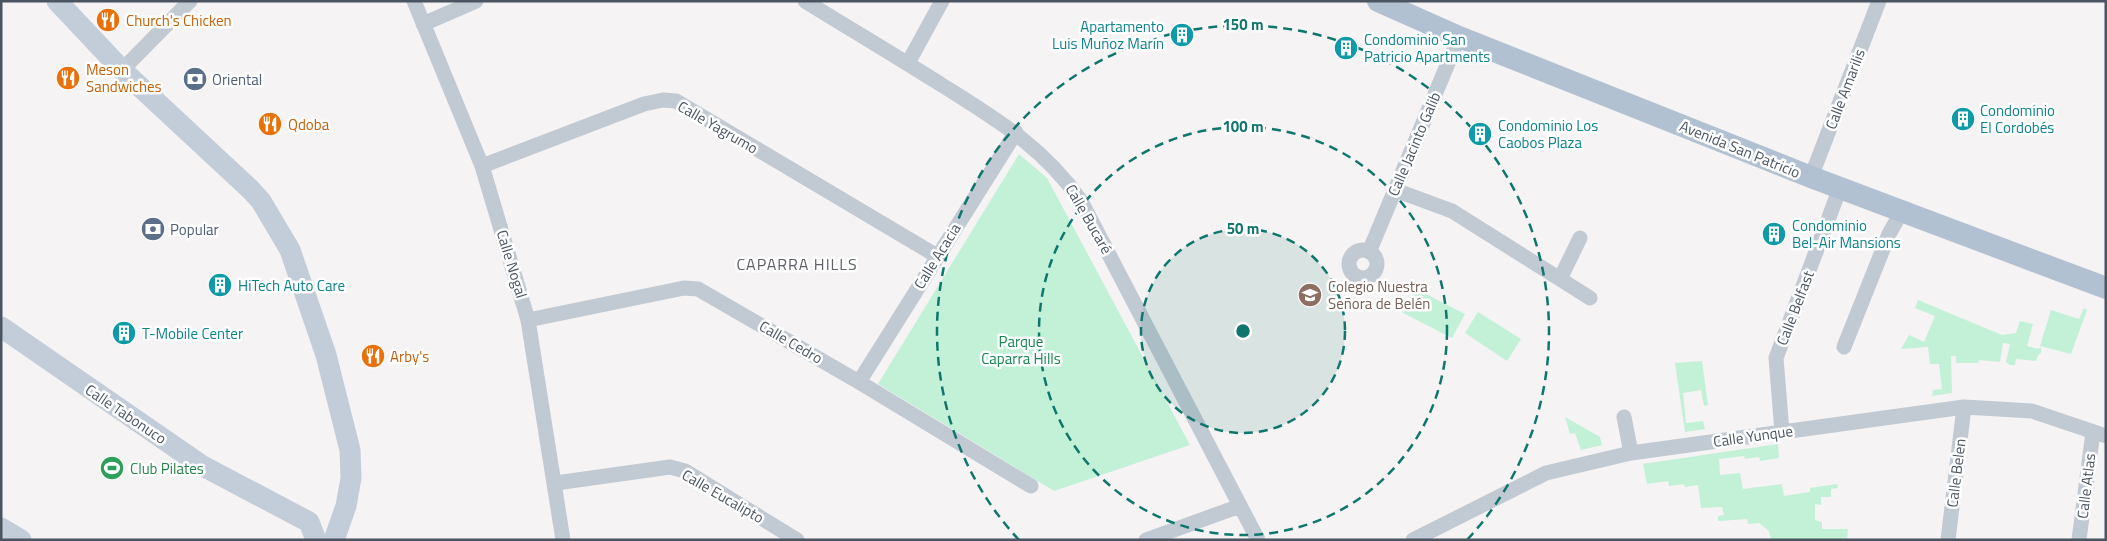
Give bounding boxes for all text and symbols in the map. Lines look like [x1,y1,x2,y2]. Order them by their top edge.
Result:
restaurant icon: Church's Chicken [95,7,121,33]
place label: Church's Chicken [126,9,232,32]
text: 150 m [1222,13,1264,36]
place label: Apartamento Luis Muñoz Marín [1052,15,1164,55]
building icon: Apartamento Luis Muñoz Marín [1169,22,1195,48]
place label: Condominio San Patricio Apartments [1364,28,1490,68]
building icon: Condominio San Patricio Apartments [1333,35,1359,61]
street label: Calle Amarilis [1819,45,1871,133]
place label: Meson Sandwiches [86,58,162,98]
restaurant icon: Meson Sandwiches [55,65,81,91]
bank icon: Oriental [182,66,208,92]
place label: Oriental [212,68,262,91]
street label: Calle Jacinto Galib [1382,88,1446,200]
street label: Calle Yagrumo [674,95,763,159]
place label: Condominio El Cordobés [1980,99,2055,139]
building icon: Condominio El Cordobés [1950,106,1976,132]
restaurant icon: Qdoba [257,111,283,137]
place label: Qdoba [288,113,330,136]
place label: Condominio Los Caobos Plaza [1498,114,1598,154]
street label: Avenida San Patricio [1676,114,1804,184]
text: 100 m [1222,115,1264,138]
building icon: Condominio Los Caobos Plaza [1467,121,1493,147]
street label: Calle Bucaré [1060,180,1118,258]
place label: Condominio Bel-Air Mansions [1792,214,1901,254]
bank icon: Popular [140,216,166,242]
text: 50 m [1227,217,1259,240]
place label: Popular [170,218,219,241]
street label: Calle Acacia [908,218,967,293]
building icon: Condominio Bel-Air Mansions [1761,221,1787,247]
street label: Calle Nogal [491,227,533,301]
district label: CAPARRA HILLS [736,252,858,276]
street label: Calle Belfast [1770,267,1820,349]
building icon: HiTech Auto Care [207,272,233,298]
place label: HiTech Auto Care [238,274,345,297]
place label: Colegio Nuestra Señora de Belén [1328,275,1430,315]
school or university icon: Colegio Nuestra Señora de Belén [1297,282,1323,308]
street label: Calle Cedro [755,315,827,369]
building icon: T-Mobile Center [111,320,137,346]
place label: T-Mobile Center [142,322,243,345]
centre of rings [1234,322,1252,340]
park label: Parque Caparra Hills [981,330,1061,370]
restaurant icon: Arby's [360,343,386,369]
place label: Arby's [390,345,429,368]
street label: Calle Tabonuco [81,378,171,450]
street label: Calle Yunque [1712,419,1794,453]
street label: Calle Belen [1940,437,1972,509]
street label: Calle Atlas [2071,452,2101,520]
sports icon: Club Pilates [99,455,125,481]
place label: Club Pilates [130,457,204,480]
street label: Calle Eucalipto [678,463,768,529]

